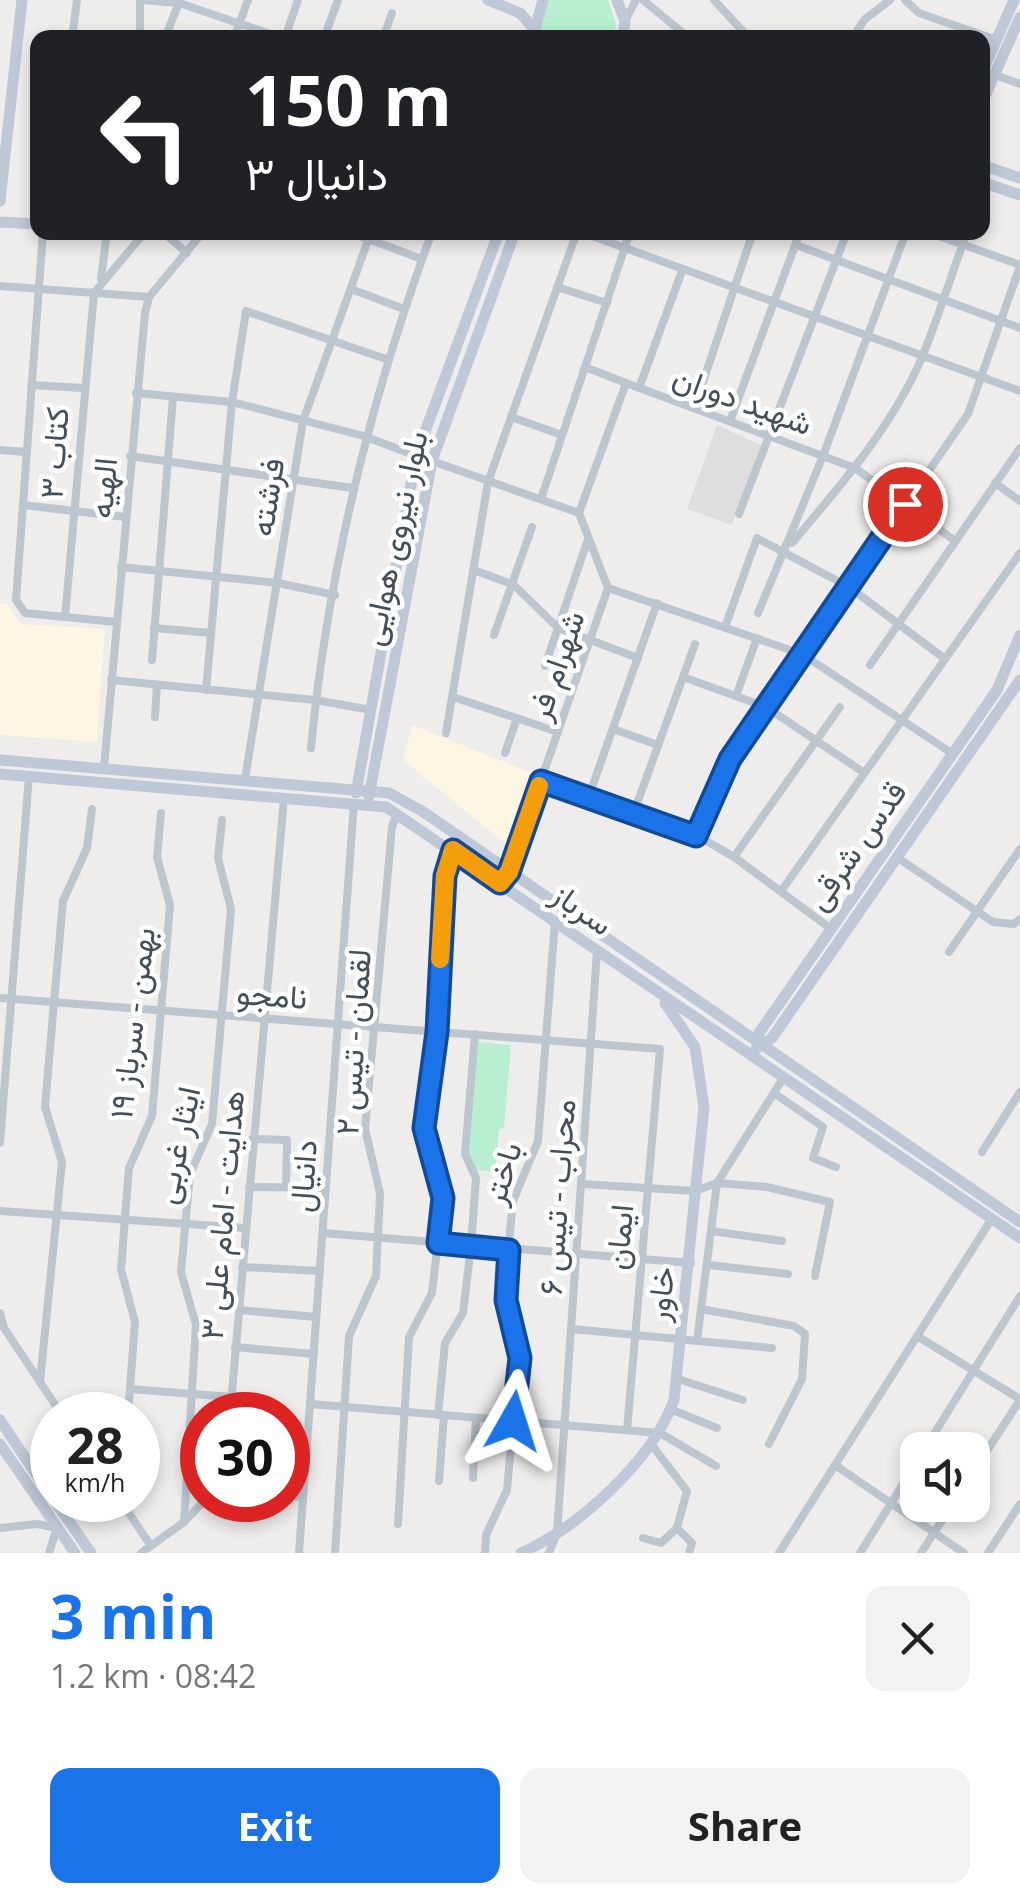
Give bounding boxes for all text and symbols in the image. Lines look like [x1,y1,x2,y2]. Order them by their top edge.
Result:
text: 150 m [245,51,452,147]
icon: left [80,70,210,200]
text: دانیال ۳ [245,142,388,203]
street label: شهید دوران [667,354,819,444]
street label: کتاب ۳ [28,406,78,500]
street label: بلوار نیروی هوایی [349,427,437,649]
street label: فرشته [239,455,293,539]
street label: الهیه [78,456,126,520]
pin [863,462,948,547]
icon: arrive [878,477,933,532]
street label: شهرام فر [516,605,595,727]
street label: قدس شرقی [795,772,915,918]
street label: سرباز [543,871,622,944]
street label: بهمن - سرباز ۱۹ [98,925,164,1121]
street label: لقمان - تیس ۲ [324,947,380,1137]
street label: نامجو [235,970,309,1018]
street label: ایثار غربی [143,1082,209,1208]
street label: هدایت - امام علی ۳ [189,1088,254,1342]
street label: محراب - تیس ۶ [528,1098,584,1296]
street label: باختر [471,1137,531,1210]
street label: دانیال [278,1138,326,1214]
street label: ایمان [594,1202,642,1272]
street label: خاور [634,1264,684,1325]
position arrow [461,1369,565,1473]
speed limit sign: 30 [180,1392,310,1522]
text: 28 [66,1411,124,1479]
map controls [900,1432,990,1522]
button: sound [900,1432,990,1522]
text: km/h [65,1465,125,1499]
text: 3 min [50,1575,217,1657]
button: close [865,1586,970,1691]
text: 1.2 km · 08:42 [50,1654,256,1697]
button: Exit [50,1768,500,1883]
button: Share [520,1768,970,1883]

